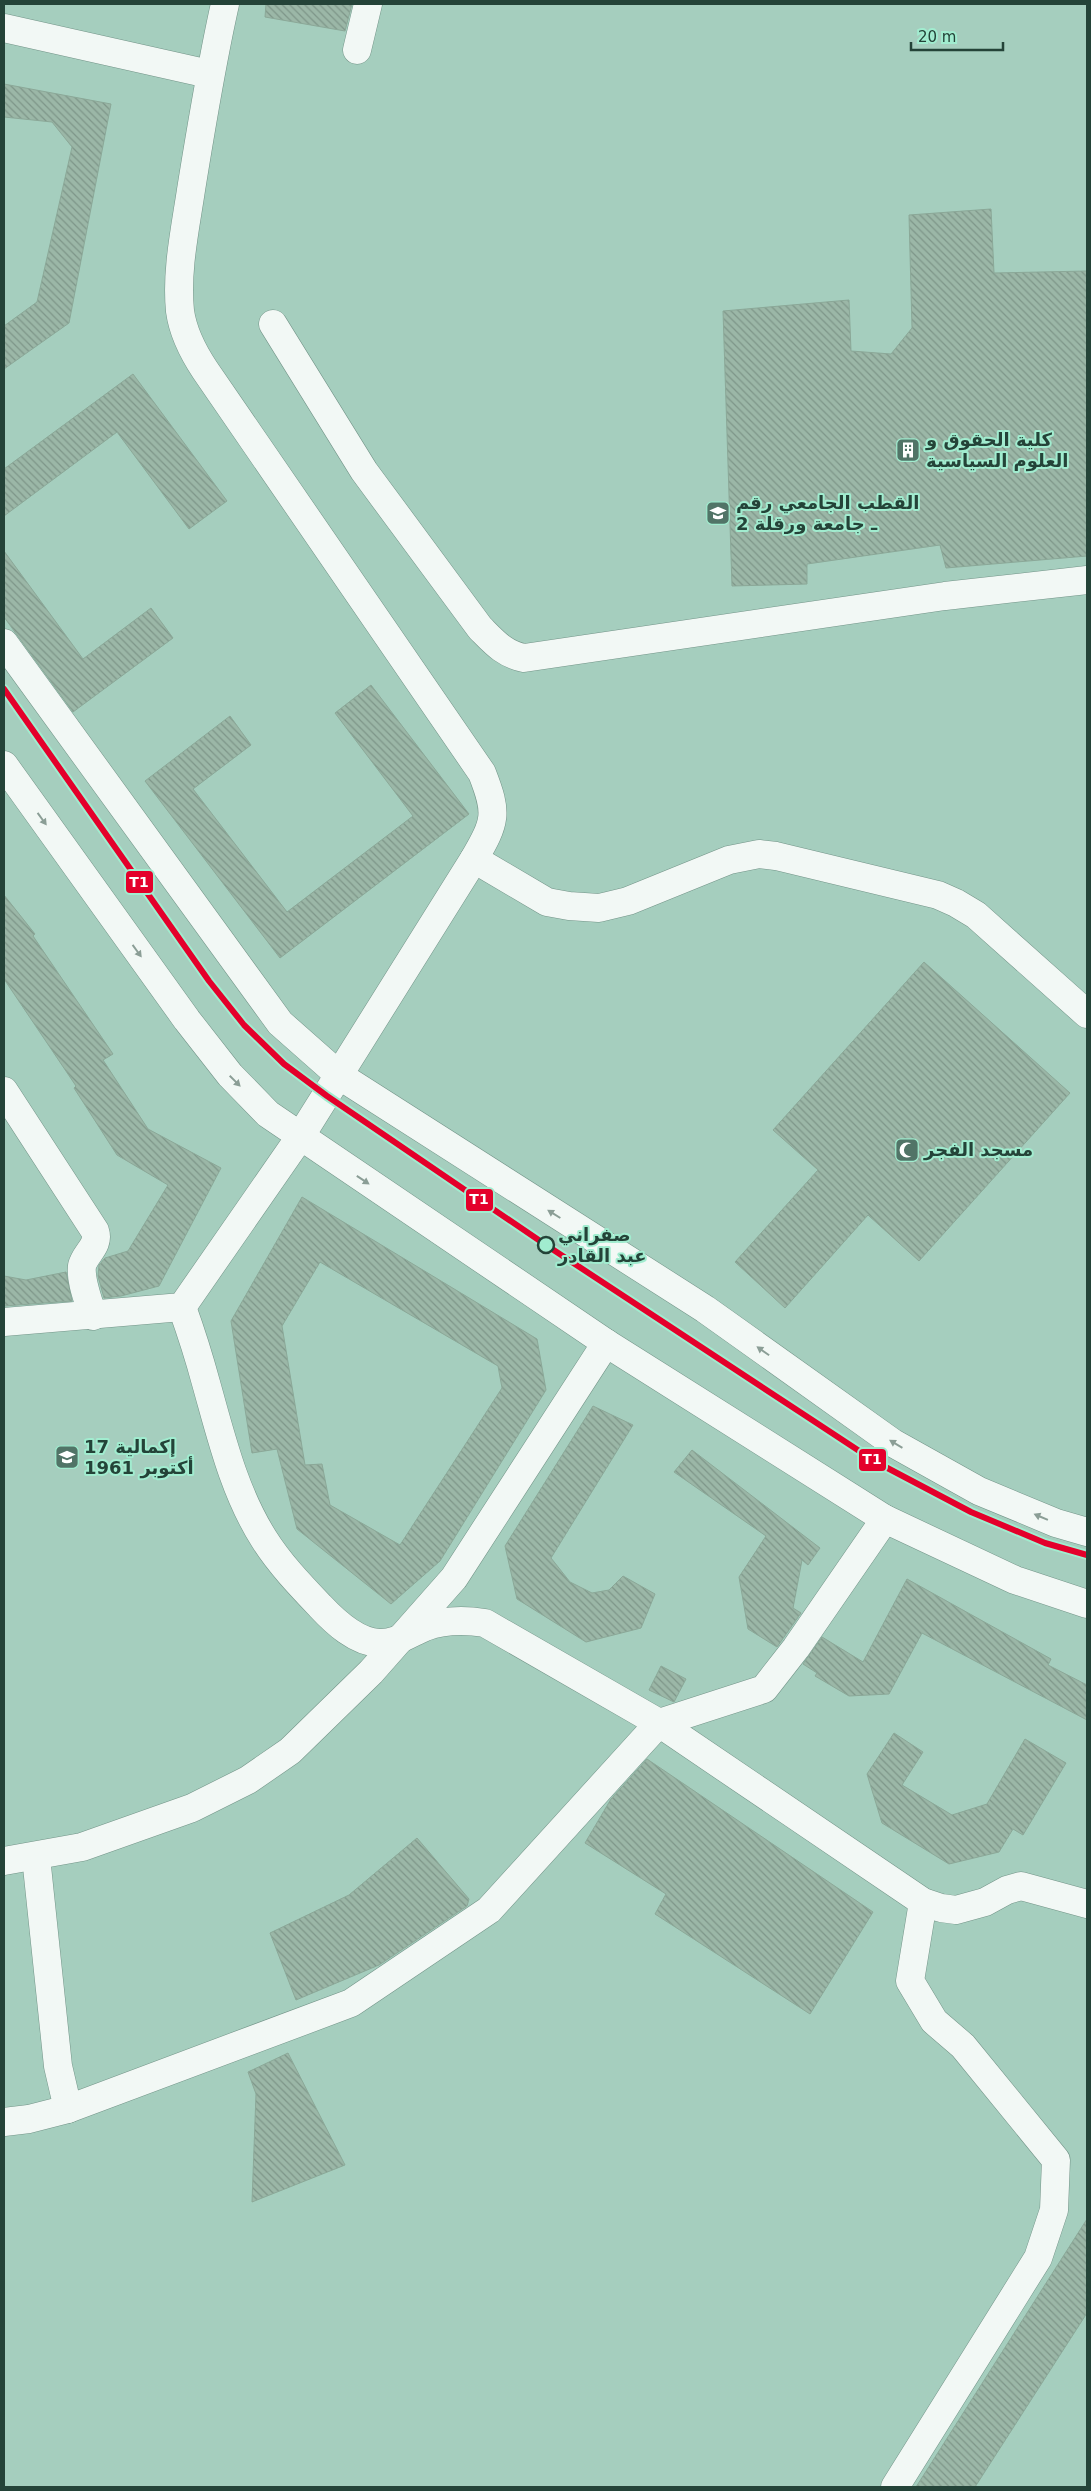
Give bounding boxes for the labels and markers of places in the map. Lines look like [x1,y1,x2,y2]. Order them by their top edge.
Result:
place label: كلية الحقوق و العلوم السياسية [925,429,1069,472]
building icon: كلية الحقوق و العلوم السياسية [895,437,921,463]
place label: القطب الجامعي رقم 2 ـ جامعة ورقلة [736,492,919,535]
school or university icon: القطب الجامعي رقم 2 ـ جامعة ورقلة [705,500,731,526]
mosque icon: مسجد الفجر [894,1137,920,1163]
place label: مسجد الفجر [923,1139,1033,1161]
place label: صفراني عبد القادر [557,1224,647,1266]
marker: صفراني عبد القادر [537,1236,555,1254]
place label: إكمالية 17 أكتوبر 1961 [84,1436,194,1479]
school or university icon: إكمالية 17 أكتوبر 1961 [54,1444,80,1470]

